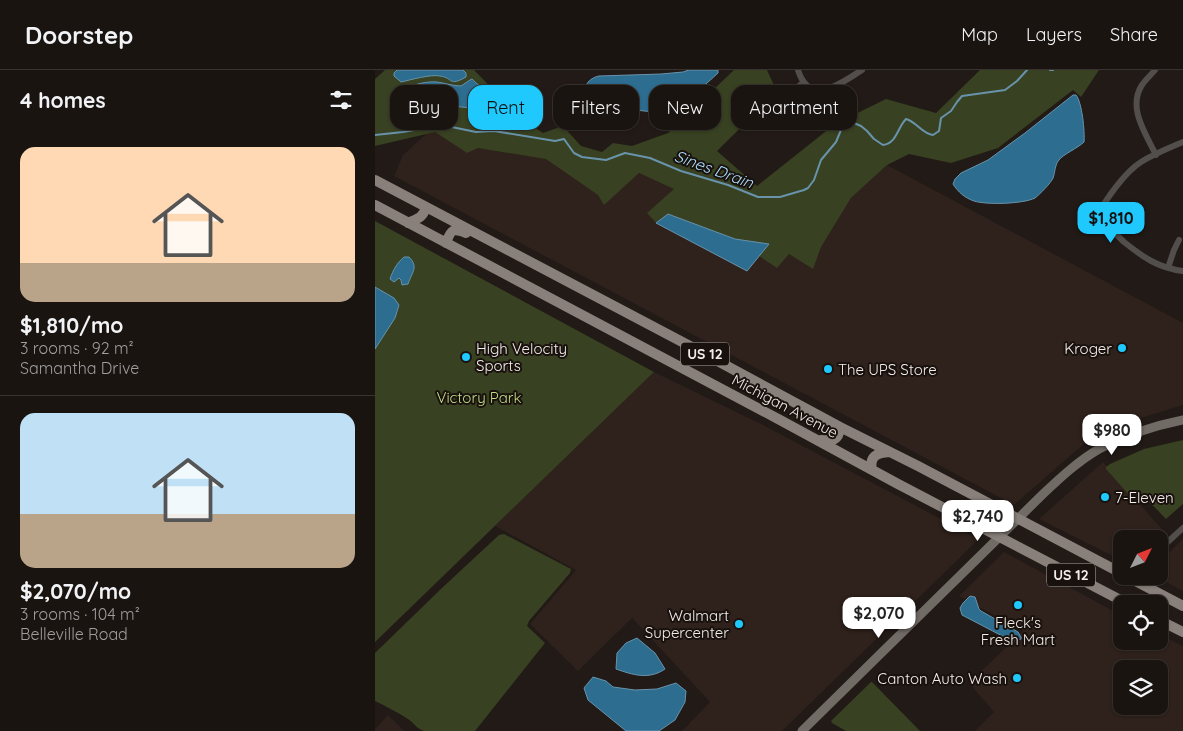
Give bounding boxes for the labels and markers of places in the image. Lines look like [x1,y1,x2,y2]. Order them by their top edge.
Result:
pin: $1,810 [1070,202,1152,244]
place label: High Velocity Sports [476,339,567,375]
place label: Kroger [1064,339,1112,358]
marker: Kroger [1116,342,1128,354]
marker: High Velocity Sports [460,351,472,363]
place label: The UPS Store [838,360,937,379]
marker: The UPS Store [822,363,834,375]
pin: $980 [1082,414,1142,456]
place label: 7-Eleven [1115,488,1174,507]
marker: 7-Eleven [1099,491,1111,503]
pin: $2,740 [937,500,1019,542]
pin: $2,070 [838,596,920,639]
marker: Fleck's Fresh Mart [1012,599,1024,611]
place label: Walmart Supercenter [645,606,729,642]
place label: Fleck's Fresh Mart [981,613,1055,649]
marker: Walmart Supercenter [733,618,745,630]
place label: Canton Auto Wash [877,669,1007,688]
marker: Canton Auto Wash [1011,672,1023,684]

